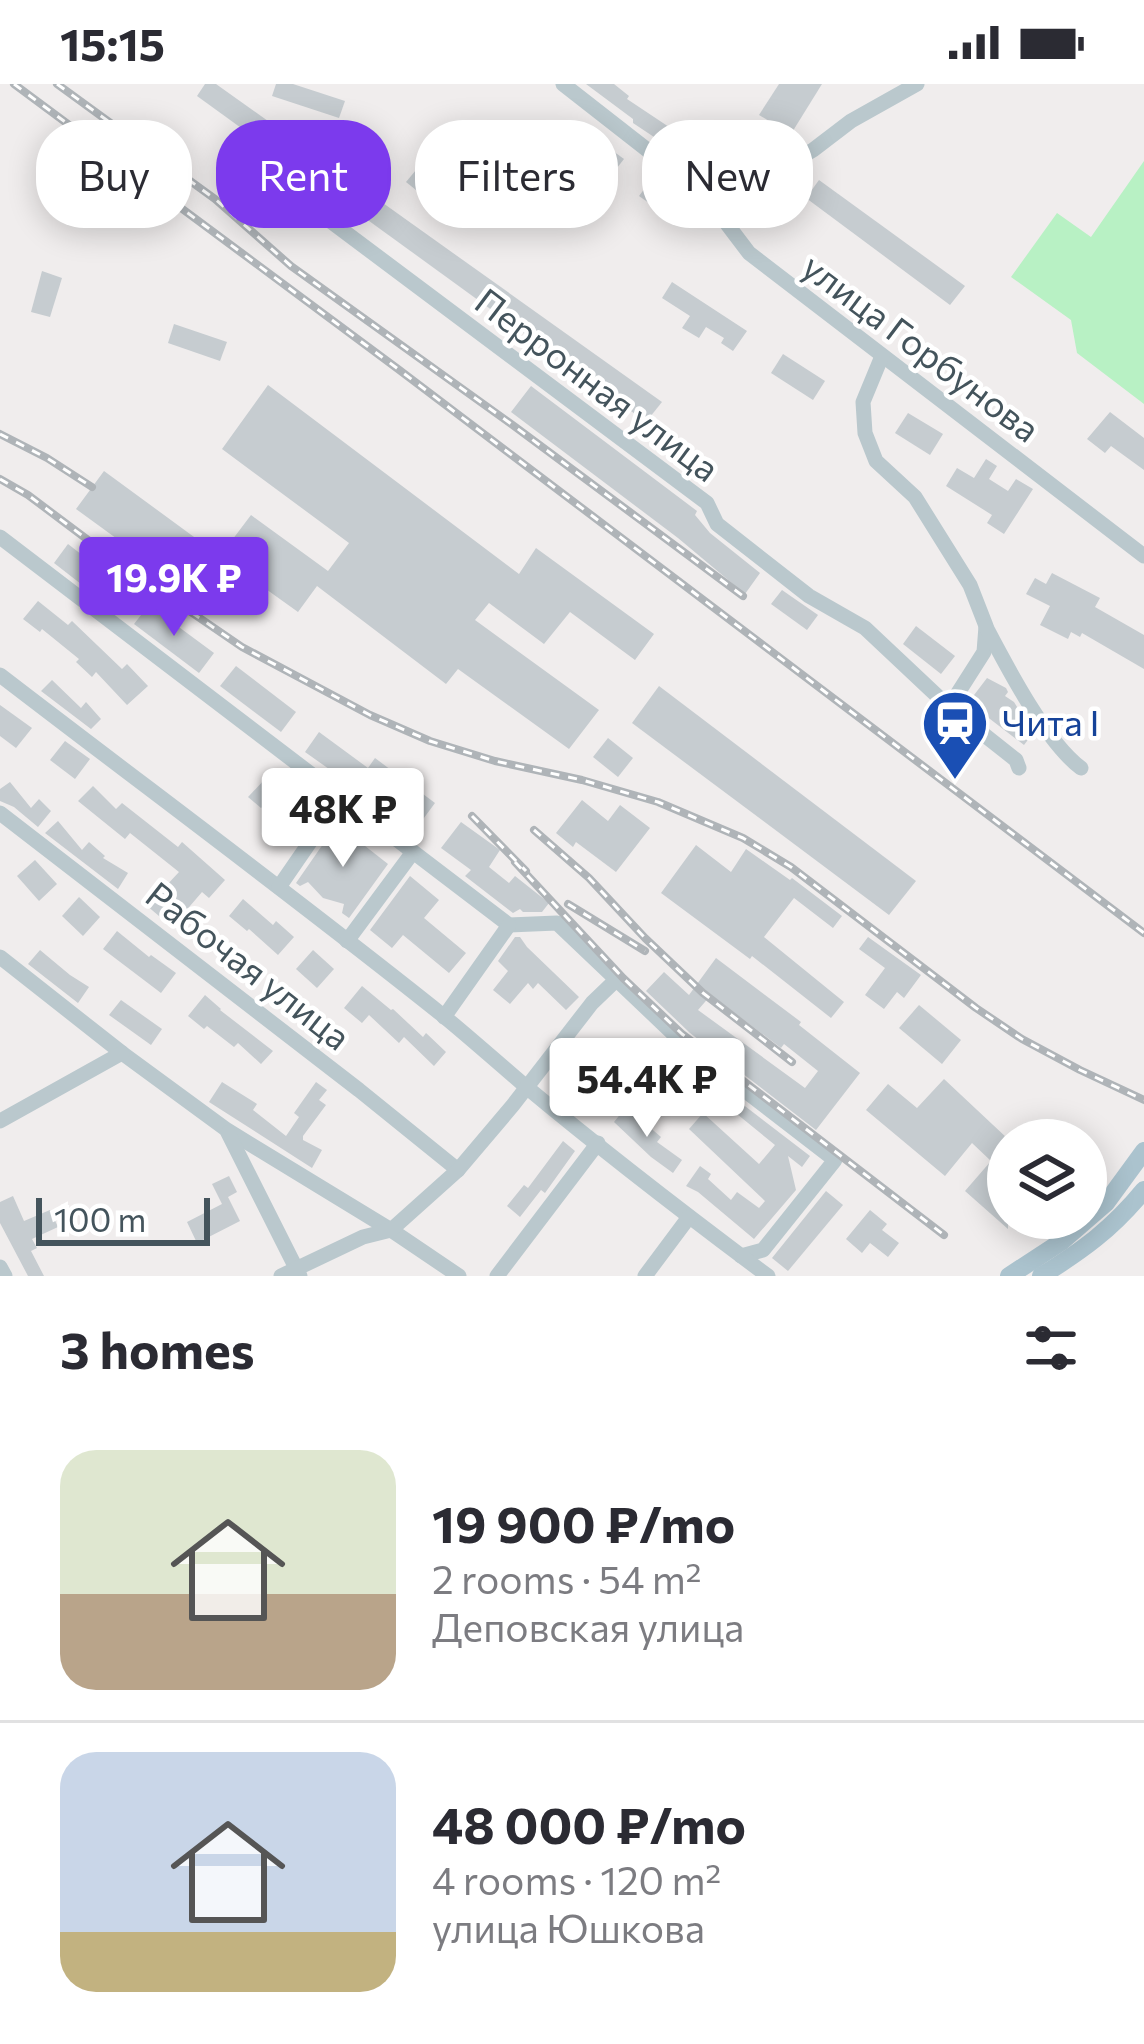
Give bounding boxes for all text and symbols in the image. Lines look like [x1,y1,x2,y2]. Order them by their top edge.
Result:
text: 15:15 [60,15,165,70]
chip: Buy [36,120,192,228]
chip: Rent [216,120,391,228]
chip: Filters [415,120,618,228]
chip: New [642,120,813,228]
street label: улица Горбунова [795,243,1049,450]
street label: Перронная улица [468,278,729,489]
pin: 19.9K ₽ [63,537,285,639]
text: 19.9K ₽ [106,552,242,600]
station icon: Чита I [920,688,990,782]
place label: Чита I [1002,699,1100,743]
pin: 48K ₽ [259,768,427,870]
text: 48K ₽ [289,783,397,831]
street label: Рабочая улица [139,871,360,1058]
pin: 54.4K ₽ [536,1038,758,1140]
text: 54.4K ₽ [577,1053,717,1101]
map controls [987,1119,1107,1239]
button: layers [987,1119,1107,1239]
scale bar [36,1192,210,1245]
text: 100 m [54,1198,146,1239]
icon: filters [1018,1315,1084,1381]
text: 3 homes [60,1317,255,1380]
text: 19 900 ₽/mo [432,1491,735,1554]
icon: home [156,1498,300,1642]
text: 2 rooms · 54 m² [432,1554,702,1602]
text: Деповская улица [432,1602,744,1650]
text: 48 000 ₽/mo [432,1792,746,1855]
icon: home [156,1800,300,1944]
text: 4 rooms · 120 m² [432,1855,721,1903]
text: улица Юшкова [432,1903,705,1951]

